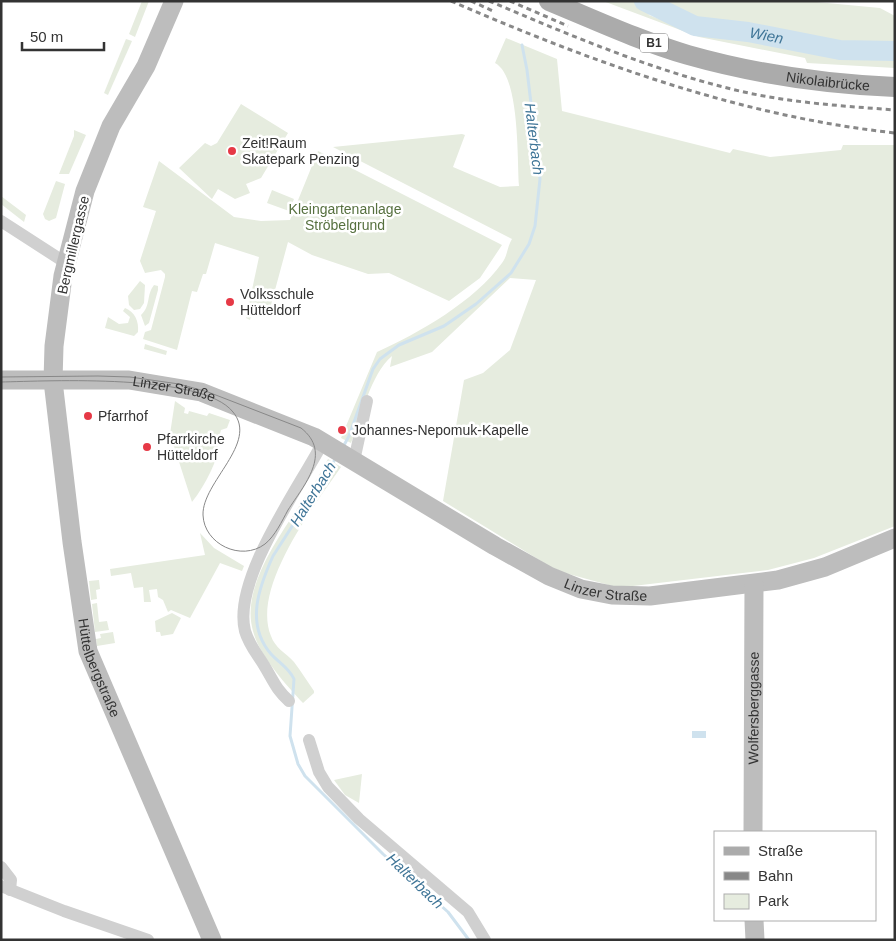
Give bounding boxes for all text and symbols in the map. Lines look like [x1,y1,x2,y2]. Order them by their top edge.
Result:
scale bar [22,20,105,52]
water label: Wien [748,24,785,47]
text: 50 m [30,28,63,45]
road number: B1 [640,34,668,52]
street label: Nikolaibrücke [785,68,871,94]
water label: Halterbach [522,102,547,176]
place label: Zeit!Raum Skatepark Penzing [242,135,360,167]
marker: Zeit!Raum Skatepark Penzing [226,145,238,157]
street label: Bergmillergasse [54,194,92,296]
park label: Kleingartenanlage Ströbelgrund [289,201,402,233]
place label: Volksschule Hütteldorf [240,286,314,318]
marker: Volksschule Hütteldorf [224,296,236,308]
street label: Linzer Straße [132,373,218,405]
place label: Pfarrhof [98,408,148,424]
marker: Pfarrhof [82,410,94,422]
place label: Johannes-Nepomuk-Kapelle [352,422,529,438]
marker: Johannes-Nepomuk-Kapelle [336,424,348,436]
place label: Pfarrkirche Hütteldorf [157,431,225,463]
marker: Pfarrkirche Hütteldorf [141,441,153,453]
water label: Halterbach [286,458,339,529]
street label: Linzer Straße [562,575,648,604]
street label: Hüttelbergstraße [75,617,124,720]
street label: Wolfersberggasse [745,651,762,764]
legend [714,831,876,921]
text: Straße [758,842,803,859]
water label: Halterbach [383,849,447,912]
text: Bahn [758,867,793,884]
text: Park [758,892,789,909]

